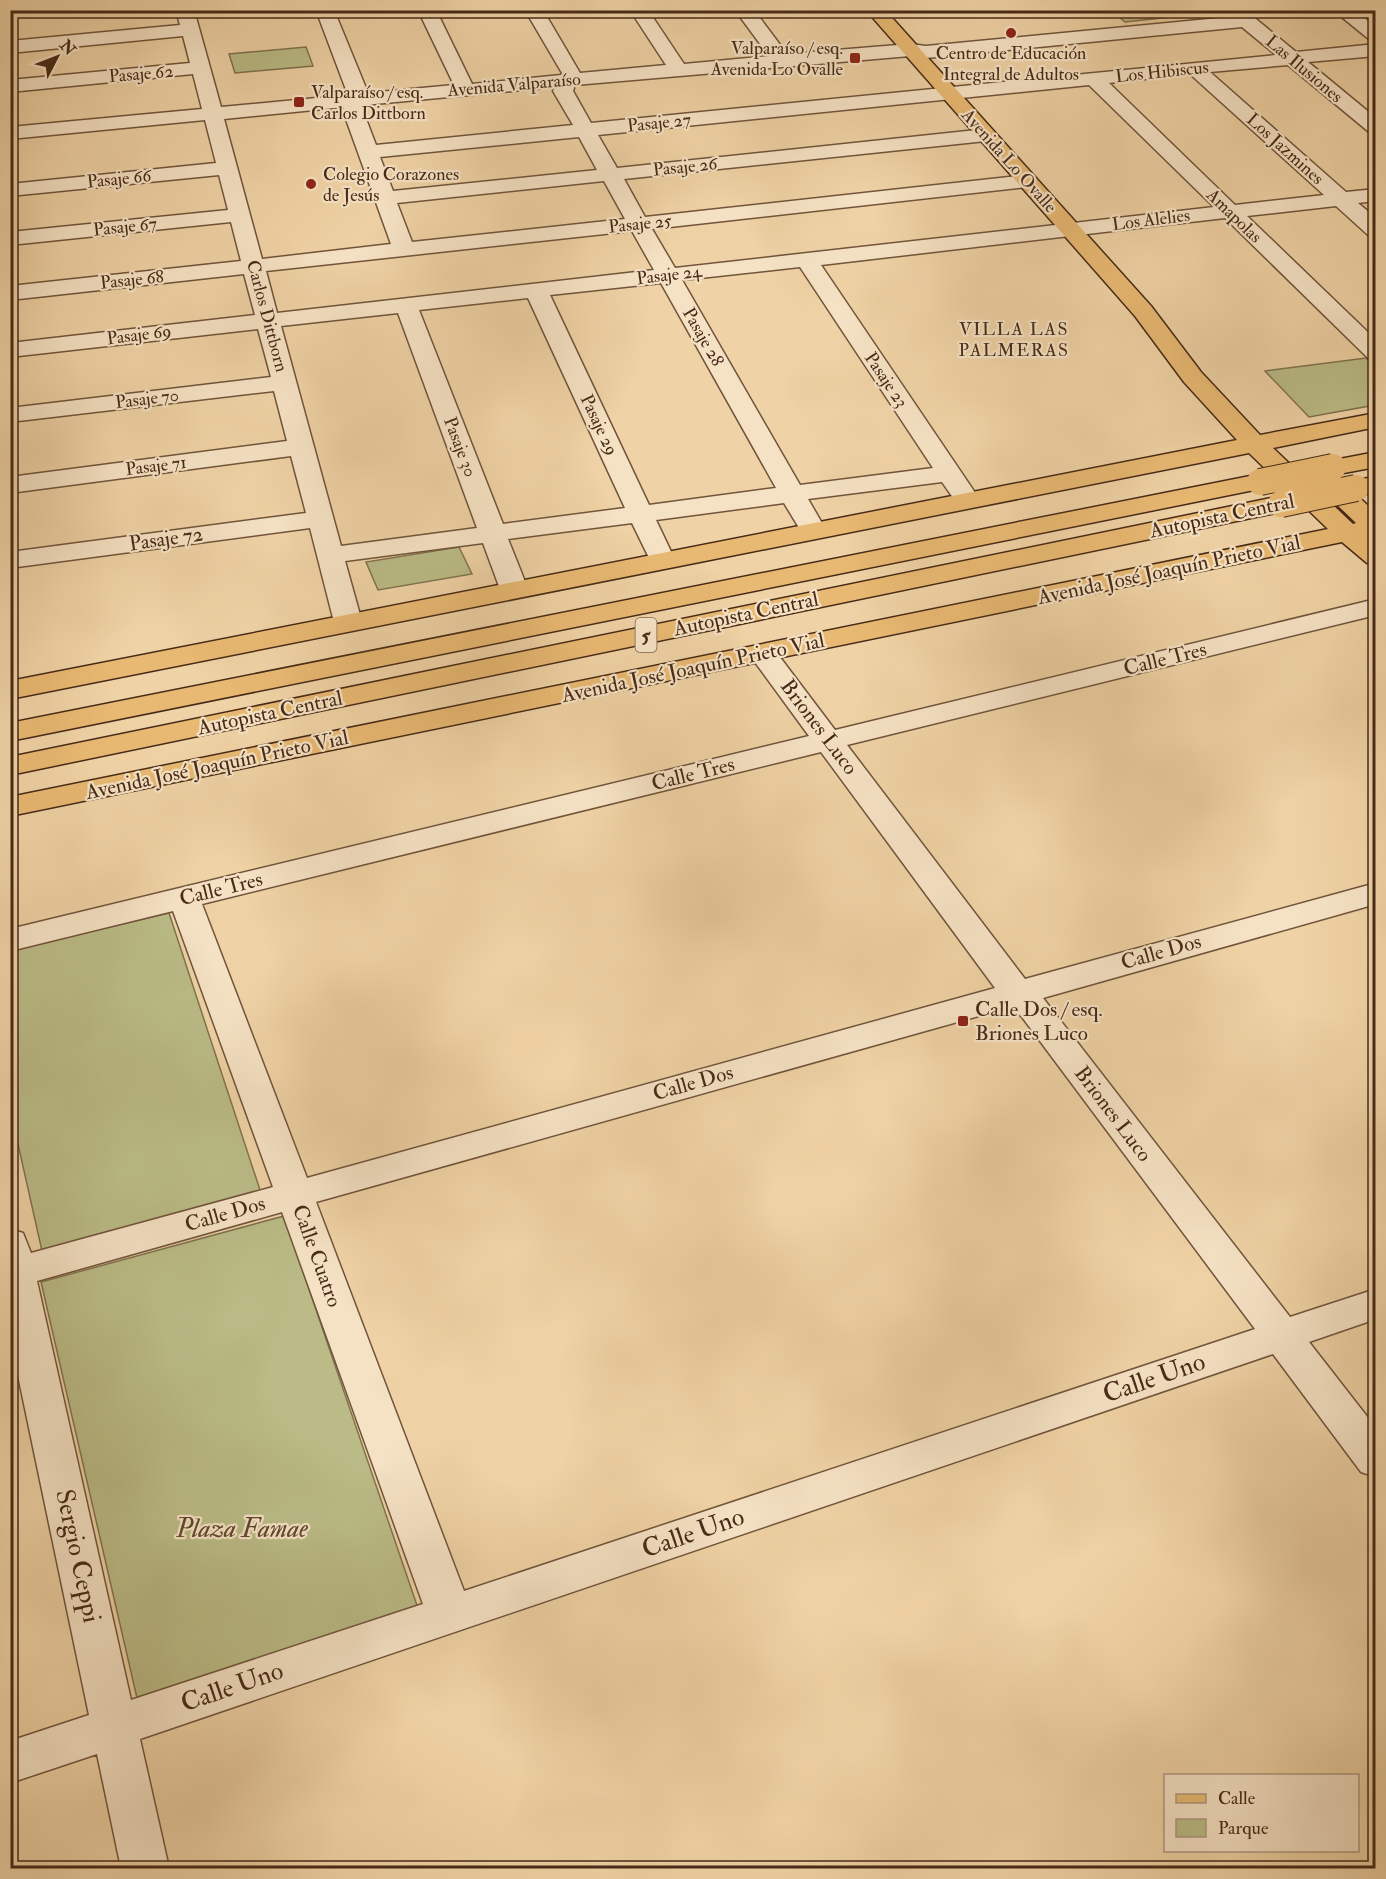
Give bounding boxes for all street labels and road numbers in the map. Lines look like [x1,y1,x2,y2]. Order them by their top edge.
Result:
street label: Las Ilusiones [1261,30,1347,108]
street label: Los Hibiscus [1114,56,1210,88]
street label: Pasaje 62 [108,60,174,88]
street label: Avenida Valparaíso [445,68,582,102]
street label: Avenida Lo Ovalle [956,103,1062,218]
street label: Pasaje 27 [626,108,692,138]
street label: Los Jazmines [1241,108,1329,190]
street label: Pasaje 26 [652,152,719,182]
street label: Pasaje 66 [86,164,153,194]
street label: Amapolas [1201,183,1267,248]
street label: Los Alelies [1111,204,1191,236]
street label: Pasaje 25 [607,209,673,239]
street label: Pasaje 67 [92,212,158,242]
street label: Carlos Dittborn [241,258,293,374]
street label: Pasaje 24 [635,259,704,290]
street label: Pasaje 68 [99,265,165,295]
street label: Pasaje 28 [677,303,729,371]
street label: Pasaje 69 [105,320,173,350]
street label: Pasaje 23 [859,348,913,412]
street label: Pasaje 70 [114,384,180,414]
street label: Pasaje 29 [575,391,623,459]
street label: Pasaje 30 [438,414,482,480]
street label: Pasaje 71 [124,451,188,481]
street label: Autopista Central [1146,487,1298,545]
street label: Pasaje 72 [127,520,205,558]
street label: Avenida José Joaquín Prieto Vial [1034,529,1304,611]
street label: Autopista Central [670,585,822,643]
road number: 5 [636,618,656,652]
street label: Avenida José Joaquín Prieto Vial [558,627,828,709]
street label: Calle Tres [1121,636,1209,682]
street label: Briones Luco [774,674,864,780]
street label: Autopista Central [194,684,346,742]
street label: Avenida José Joaquín Prieto Vial [82,724,352,806]
street label: Calle Tres [649,751,737,797]
street label: Calle Tres [177,866,265,912]
street label: Calle Dos [1118,928,1204,976]
street label: Calle Dos [650,1059,736,1107]
street label: Briones Luco [1068,1061,1158,1167]
street label: Calle Dos [182,1190,268,1238]
street label: Calle Cuatro [286,1201,348,1311]
street label: Calle Uno [1099,1346,1209,1410]
street label: Sergio Ceppi [47,1486,108,1626]
street label: Calle Uno [638,1501,748,1565]
street label: Calle Uno [177,1655,287,1719]

